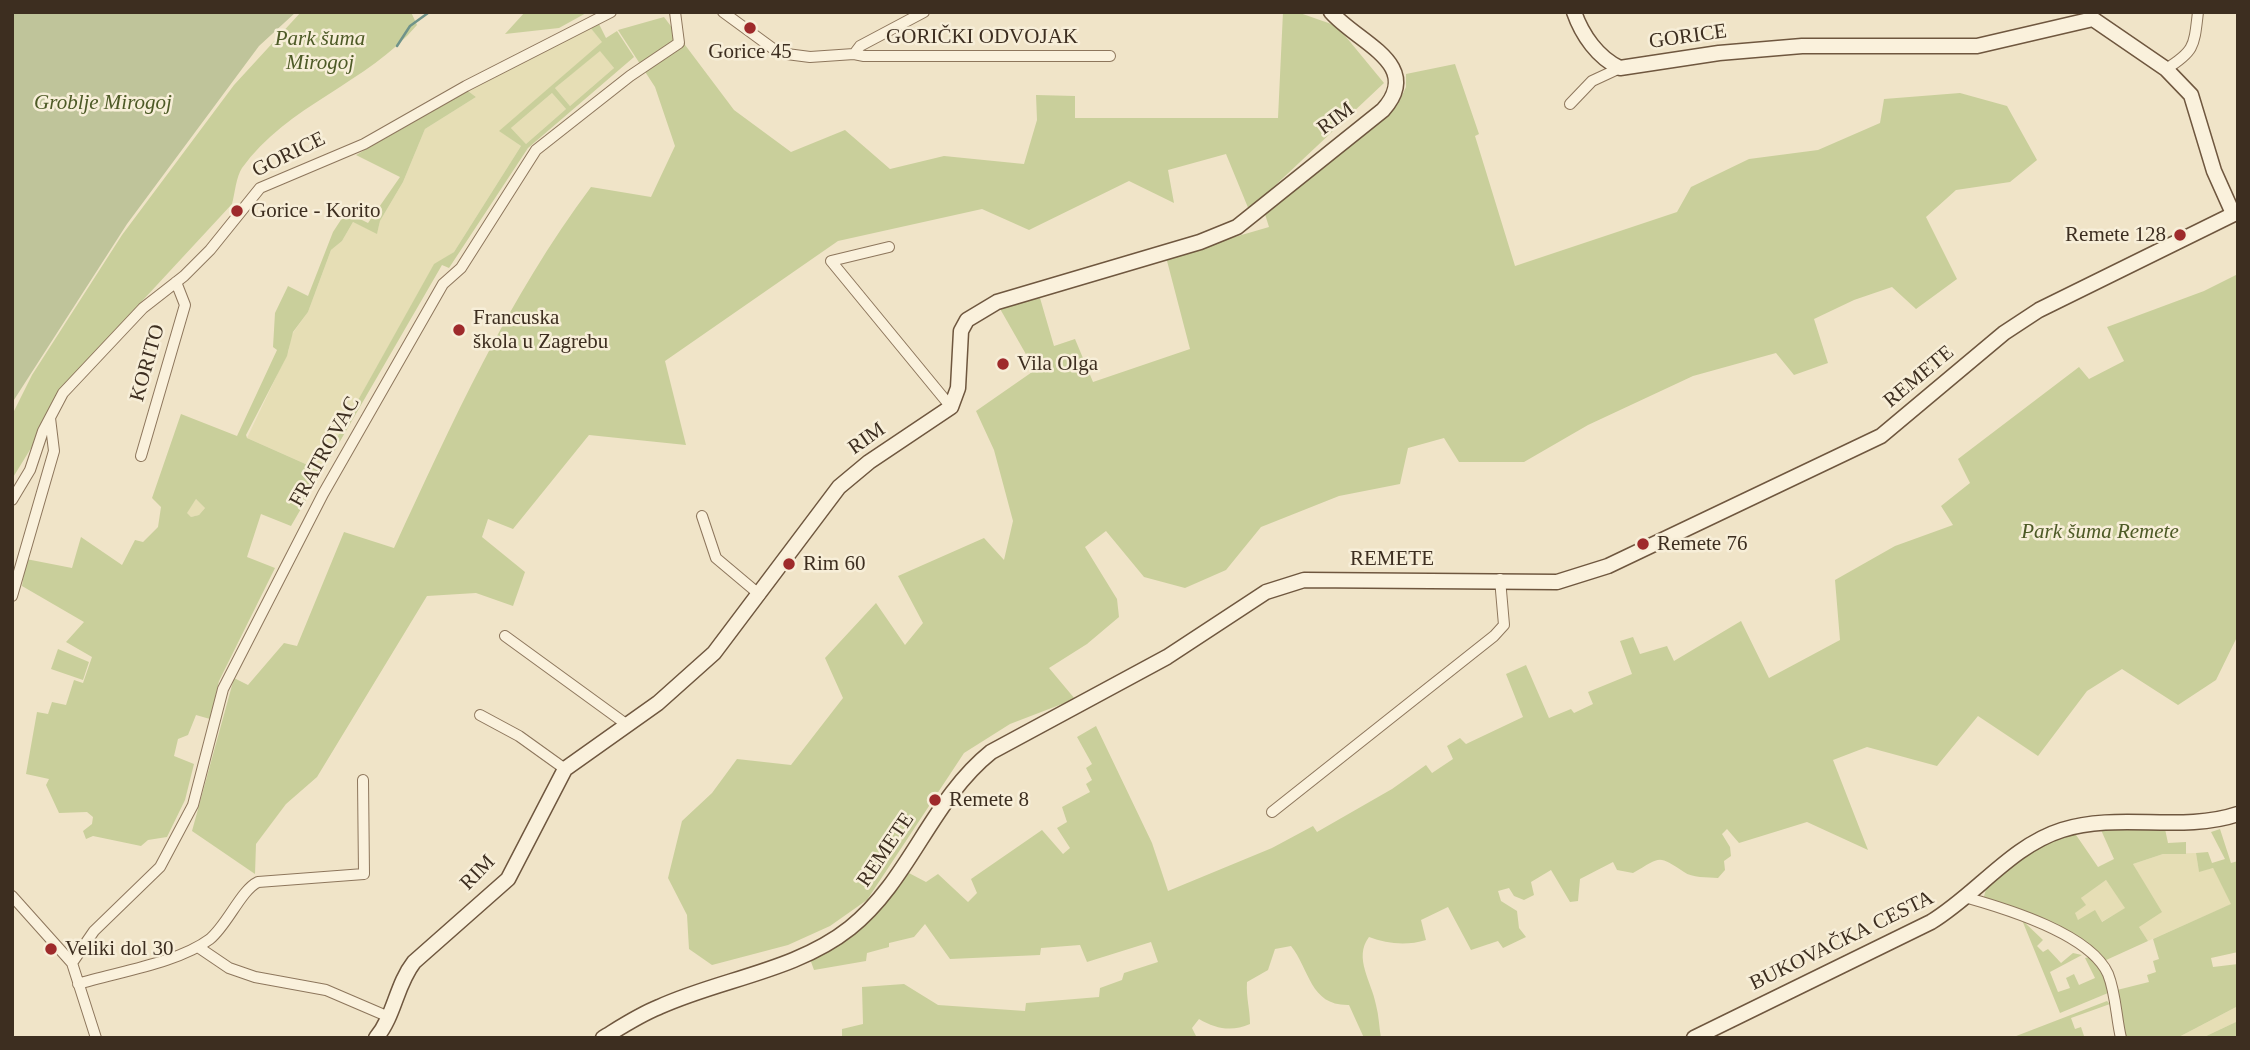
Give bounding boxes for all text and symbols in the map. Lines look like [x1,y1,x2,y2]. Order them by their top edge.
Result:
street label: GORICE [1648,19,1728,55]
marker: Gorice 45 [742,20,758,36]
street label: GORIČKI ODVOJAK [886,24,1078,50]
park label: Park šuma Mirogoj [275,26,365,76]
place label: Gorice 45 [708,39,792,65]
park label: Groblje Mirogoj [34,90,172,116]
street label: RIM [1313,97,1359,141]
street label: GORICE [248,127,330,183]
place label: Gorice - Korito [251,198,380,224]
marker: Gorice - Korito [229,203,245,219]
place label: Remete 128 [2065,222,2166,248]
marker: Remete 128 [2172,227,2188,243]
place label: Francuska škola u Zagrebu [473,305,608,355]
street label: KORITO [125,322,171,404]
marker: Francuska škola u Zagrebu [451,322,467,338]
street label: REMETE [1879,340,1959,414]
place label: Vila Olga [1017,351,1098,377]
marker: Vila Olga [995,356,1011,372]
street label: FRATROVAC [284,392,366,512]
street label: RIM [844,417,890,461]
park label: Park šuma Remete [2021,519,2179,545]
place label: Remete 76 [1657,531,1747,557]
marker: Remete 76 [1635,536,1651,552]
street label: REMETE [1350,546,1434,572]
place label: Rim 60 [803,551,865,577]
marker: Rim 60 [781,556,797,572]
place label: Remete 8 [949,787,1029,813]
marker: Remete 8 [927,792,943,808]
street label: REMETE [852,808,920,892]
street label: RIM [455,850,501,896]
street label: BUKOVAČKA CESTA [1746,886,1938,996]
place label: Veliki dol 30 [65,936,173,962]
marker: Veliki dol 30 [43,941,59,957]

